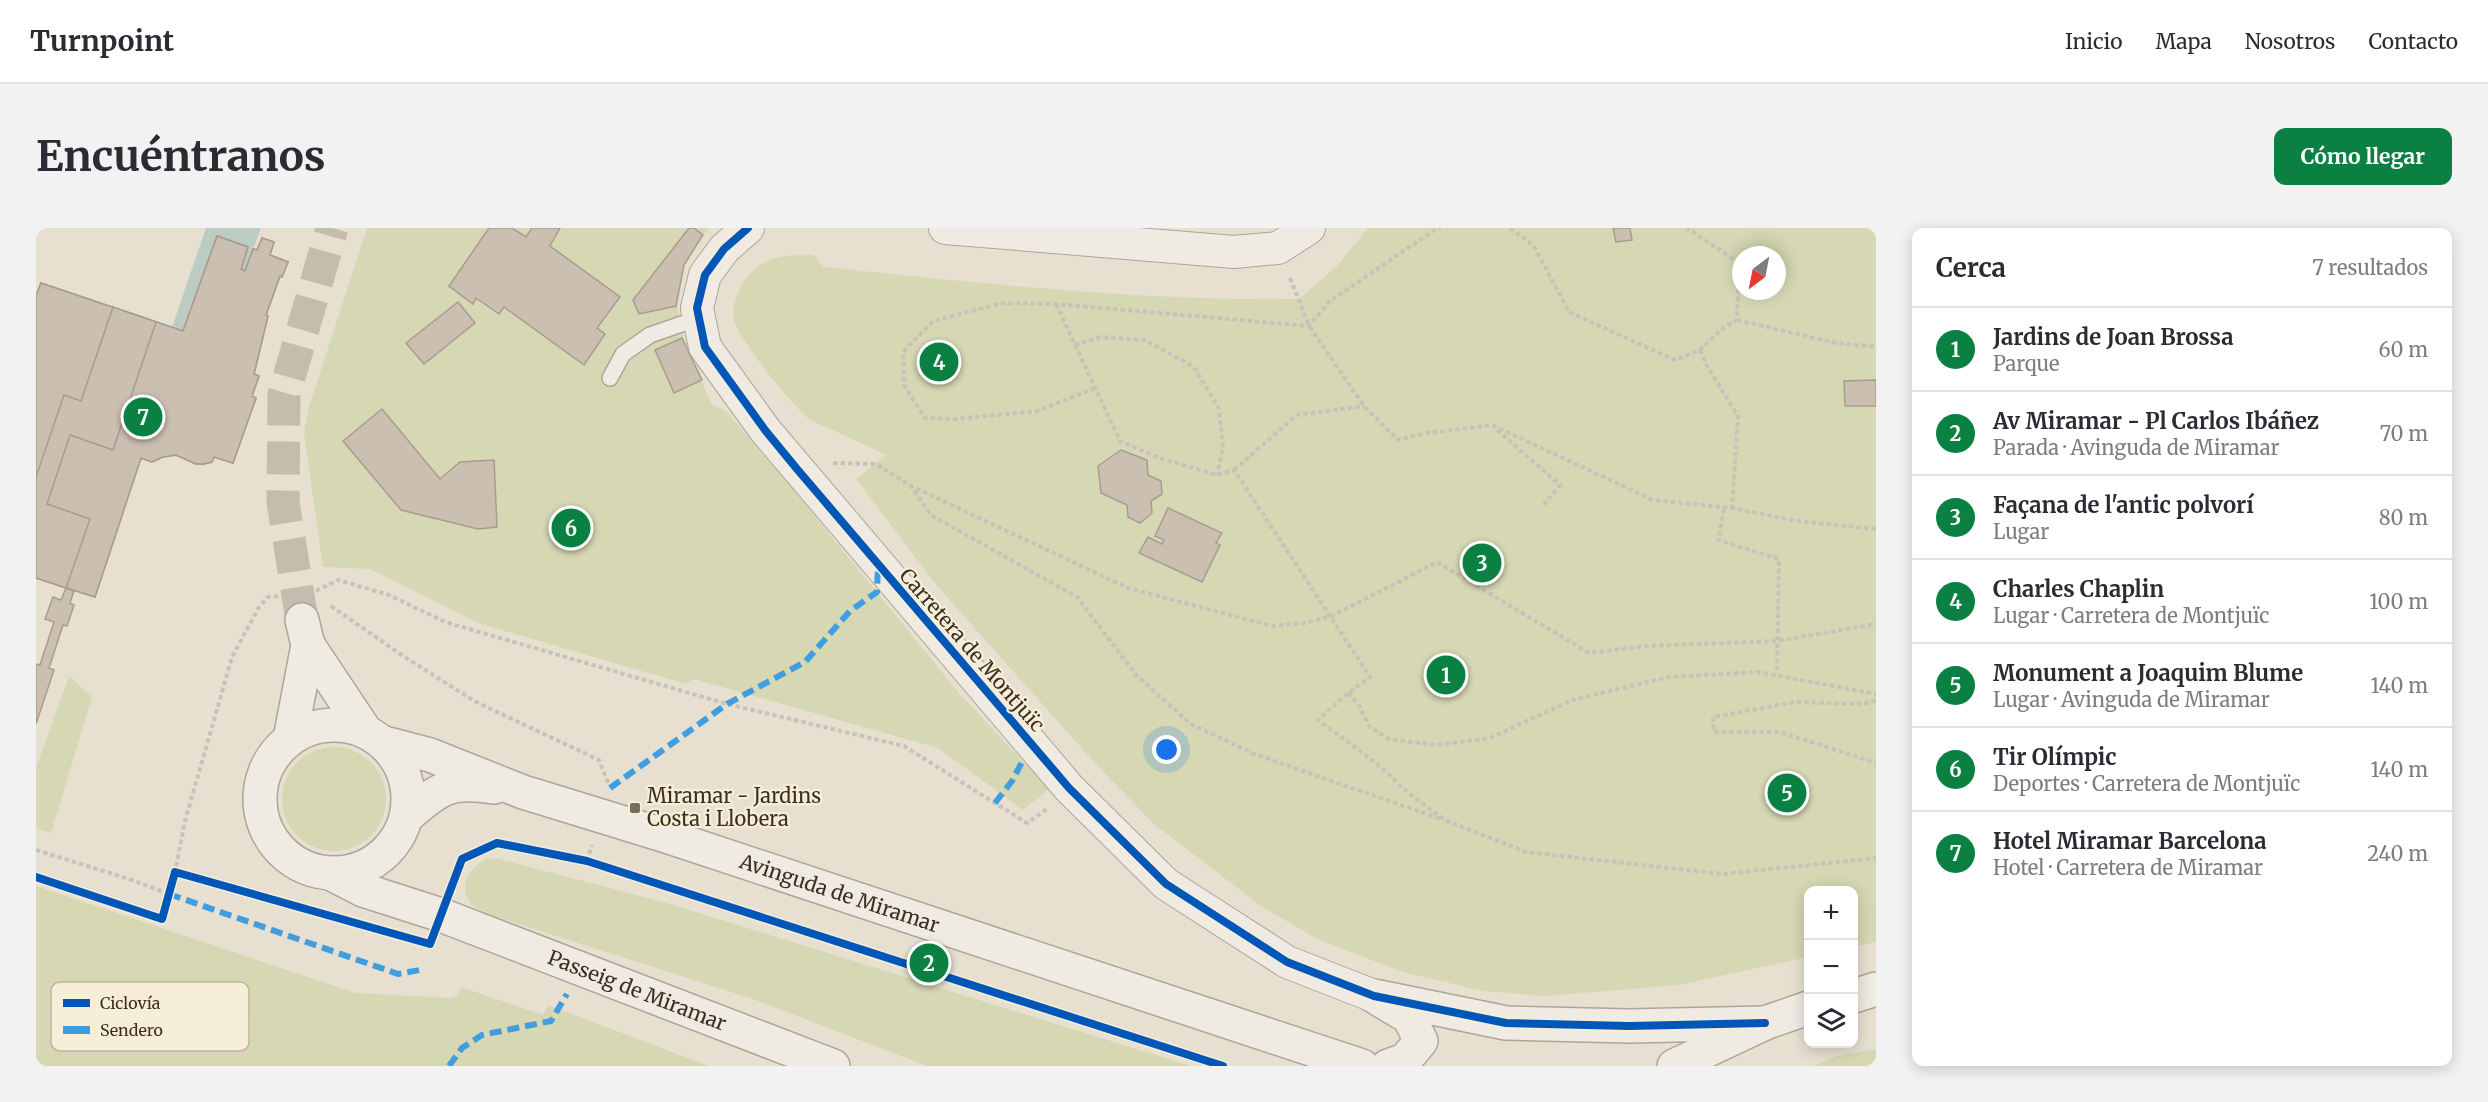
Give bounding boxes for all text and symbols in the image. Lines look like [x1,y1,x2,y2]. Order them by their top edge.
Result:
text: Turnpoint [30,23,174,59]
text: Inicio [2065,28,2123,55]
text: Mapa [2156,28,2212,55]
text: Nosotros [2245,28,2335,55]
text: Contacto [2368,28,2458,55]
button: Cómo llegar [2274,128,2452,185]
text: Encuéntranos [36,130,325,182]
north arrow [1732,246,1786,300]
text: Cerca [1936,251,2006,284]
text: 7 resultados [2312,255,2428,280]
text: Jardins de Joan Brossa [1993,323,2233,351]
text: 1 [1951,337,1960,362]
text: 60 m [2378,337,2428,362]
pin: 4 [920,340,958,384]
text: Parque [1993,351,2059,376]
pin: 7 [124,394,162,440]
text: Av Miramar - Pl Carlos Ibáñez [1993,407,2319,435]
text: 2 [1950,421,1961,446]
text: 70 m [2380,421,2428,446]
text: Parada · Avinguda de Miramar [1993,435,2279,460]
text: Façana de l'antic polvorí [1993,491,2254,519]
text: 3 [1950,505,1961,530]
text: 80 m [2379,505,2428,530]
pin: 6 [552,506,590,550]
text: Lugar [1993,519,2049,544]
pin: 3 [1462,540,1502,586]
street label: Carretera de Montjuïc [895,563,1050,737]
text: Charles Chaplin [1993,575,2164,603]
text: 4 [1949,589,1962,614]
text: 100 m [2369,589,2428,614]
text: Lugar · Carretera de Montjuïc [1993,603,2269,628]
pin: 1 [1426,652,1466,698]
text: Monument a Joaquim Blume [1993,659,2303,687]
text: 5 [1950,673,1961,698]
text: 140 m [2371,673,2428,698]
text: Lugar · Avinguda de Miramar [1993,687,2270,712]
your location [1152,735,1181,764]
text: Tir Olímpic [1993,743,2116,771]
text: 6 [1949,757,1962,782]
text: 140 m [2371,757,2428,782]
pin: 5 [1768,770,1806,816]
text: Deportes · Carretera de Montjuïc [1993,771,2300,796]
place label: Miramar - Jardins Costa i Llobera [647,783,821,831]
marker: Miramar - Jardins Costa i Llobera [628,801,642,815]
text: Hotel Miramar Barcelona [1993,827,2267,855]
text: 7 [1950,841,1962,866]
text: 240 m [2367,841,2428,866]
street label: Avinguda de Miramar [736,848,943,938]
text: Hotel · Carretera de Miramar [1993,855,2263,880]
map controls [1804,886,1858,1048]
button: + [1804,886,1858,940]
pin: 2 [910,940,948,986]
button: − [1804,940,1858,994]
street label: Passeig de Miramar [545,944,730,1036]
legend [51,982,249,1051]
text: Ciclovía [100,993,161,1013]
button: layers [1804,994,1858,1048]
text: Sendero [100,1020,163,1040]

